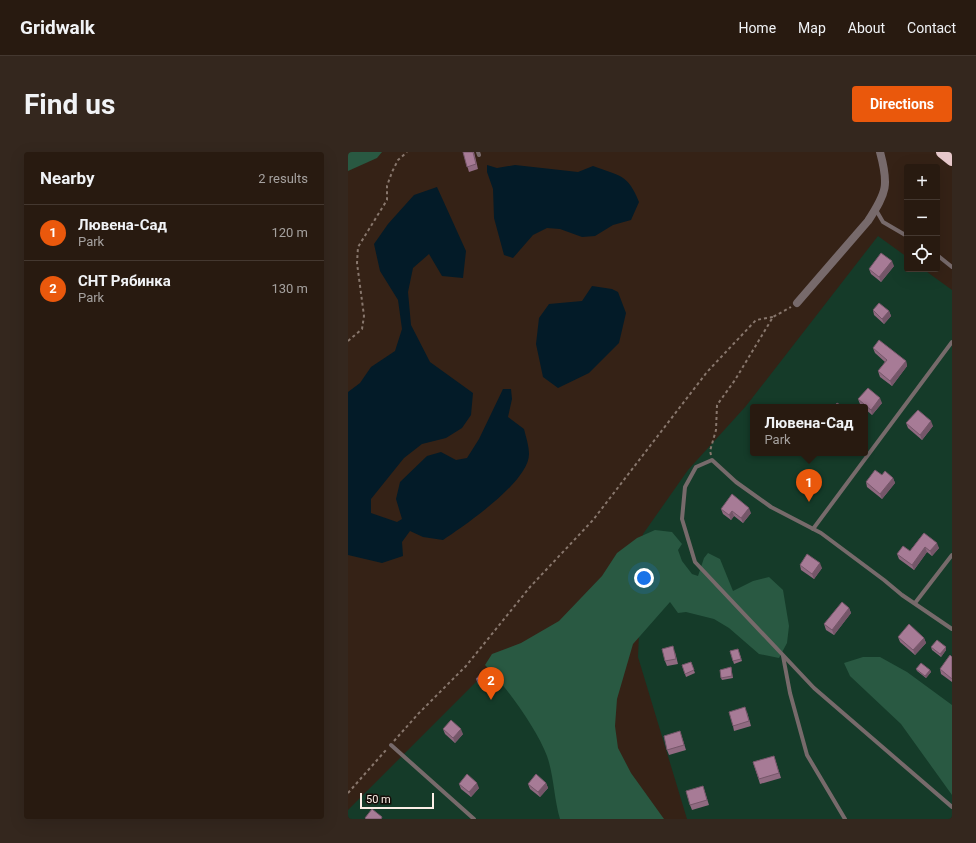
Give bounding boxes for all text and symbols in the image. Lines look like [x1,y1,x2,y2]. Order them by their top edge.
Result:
text: Gridwalk [20,16,95,39]
text: Home [738,20,776,36]
text: Map [798,20,826,36]
text: About [848,20,885,36]
text: Contact [907,20,956,36]
button: Directions [852,86,952,122]
text: Find us [24,88,115,121]
map controls [904,164,940,272]
button: + [904,164,940,200]
text: Nearby [40,168,95,188]
text: 2 results [258,171,308,186]
button: − [904,200,940,236]
text: Лювена-Сад [78,216,167,234]
text: 1 [49,225,57,240]
text: 120 m [271,225,308,240]
text: Park [78,234,104,249]
button: locate [904,236,940,272]
text: СНТ Рябинка [78,272,171,290]
text: 2 [49,281,57,296]
text: 130 m [271,281,308,296]
text: Park [78,290,104,305]
popup [750,404,868,456]
text: Лювена-Сад [764,414,854,432]
text: Park [764,432,791,447]
pin: 1 [796,469,822,502]
your location [634,568,654,588]
pin: 2 [478,667,504,700]
scale bar [360,791,434,810]
text: 50 m [366,793,391,806]

